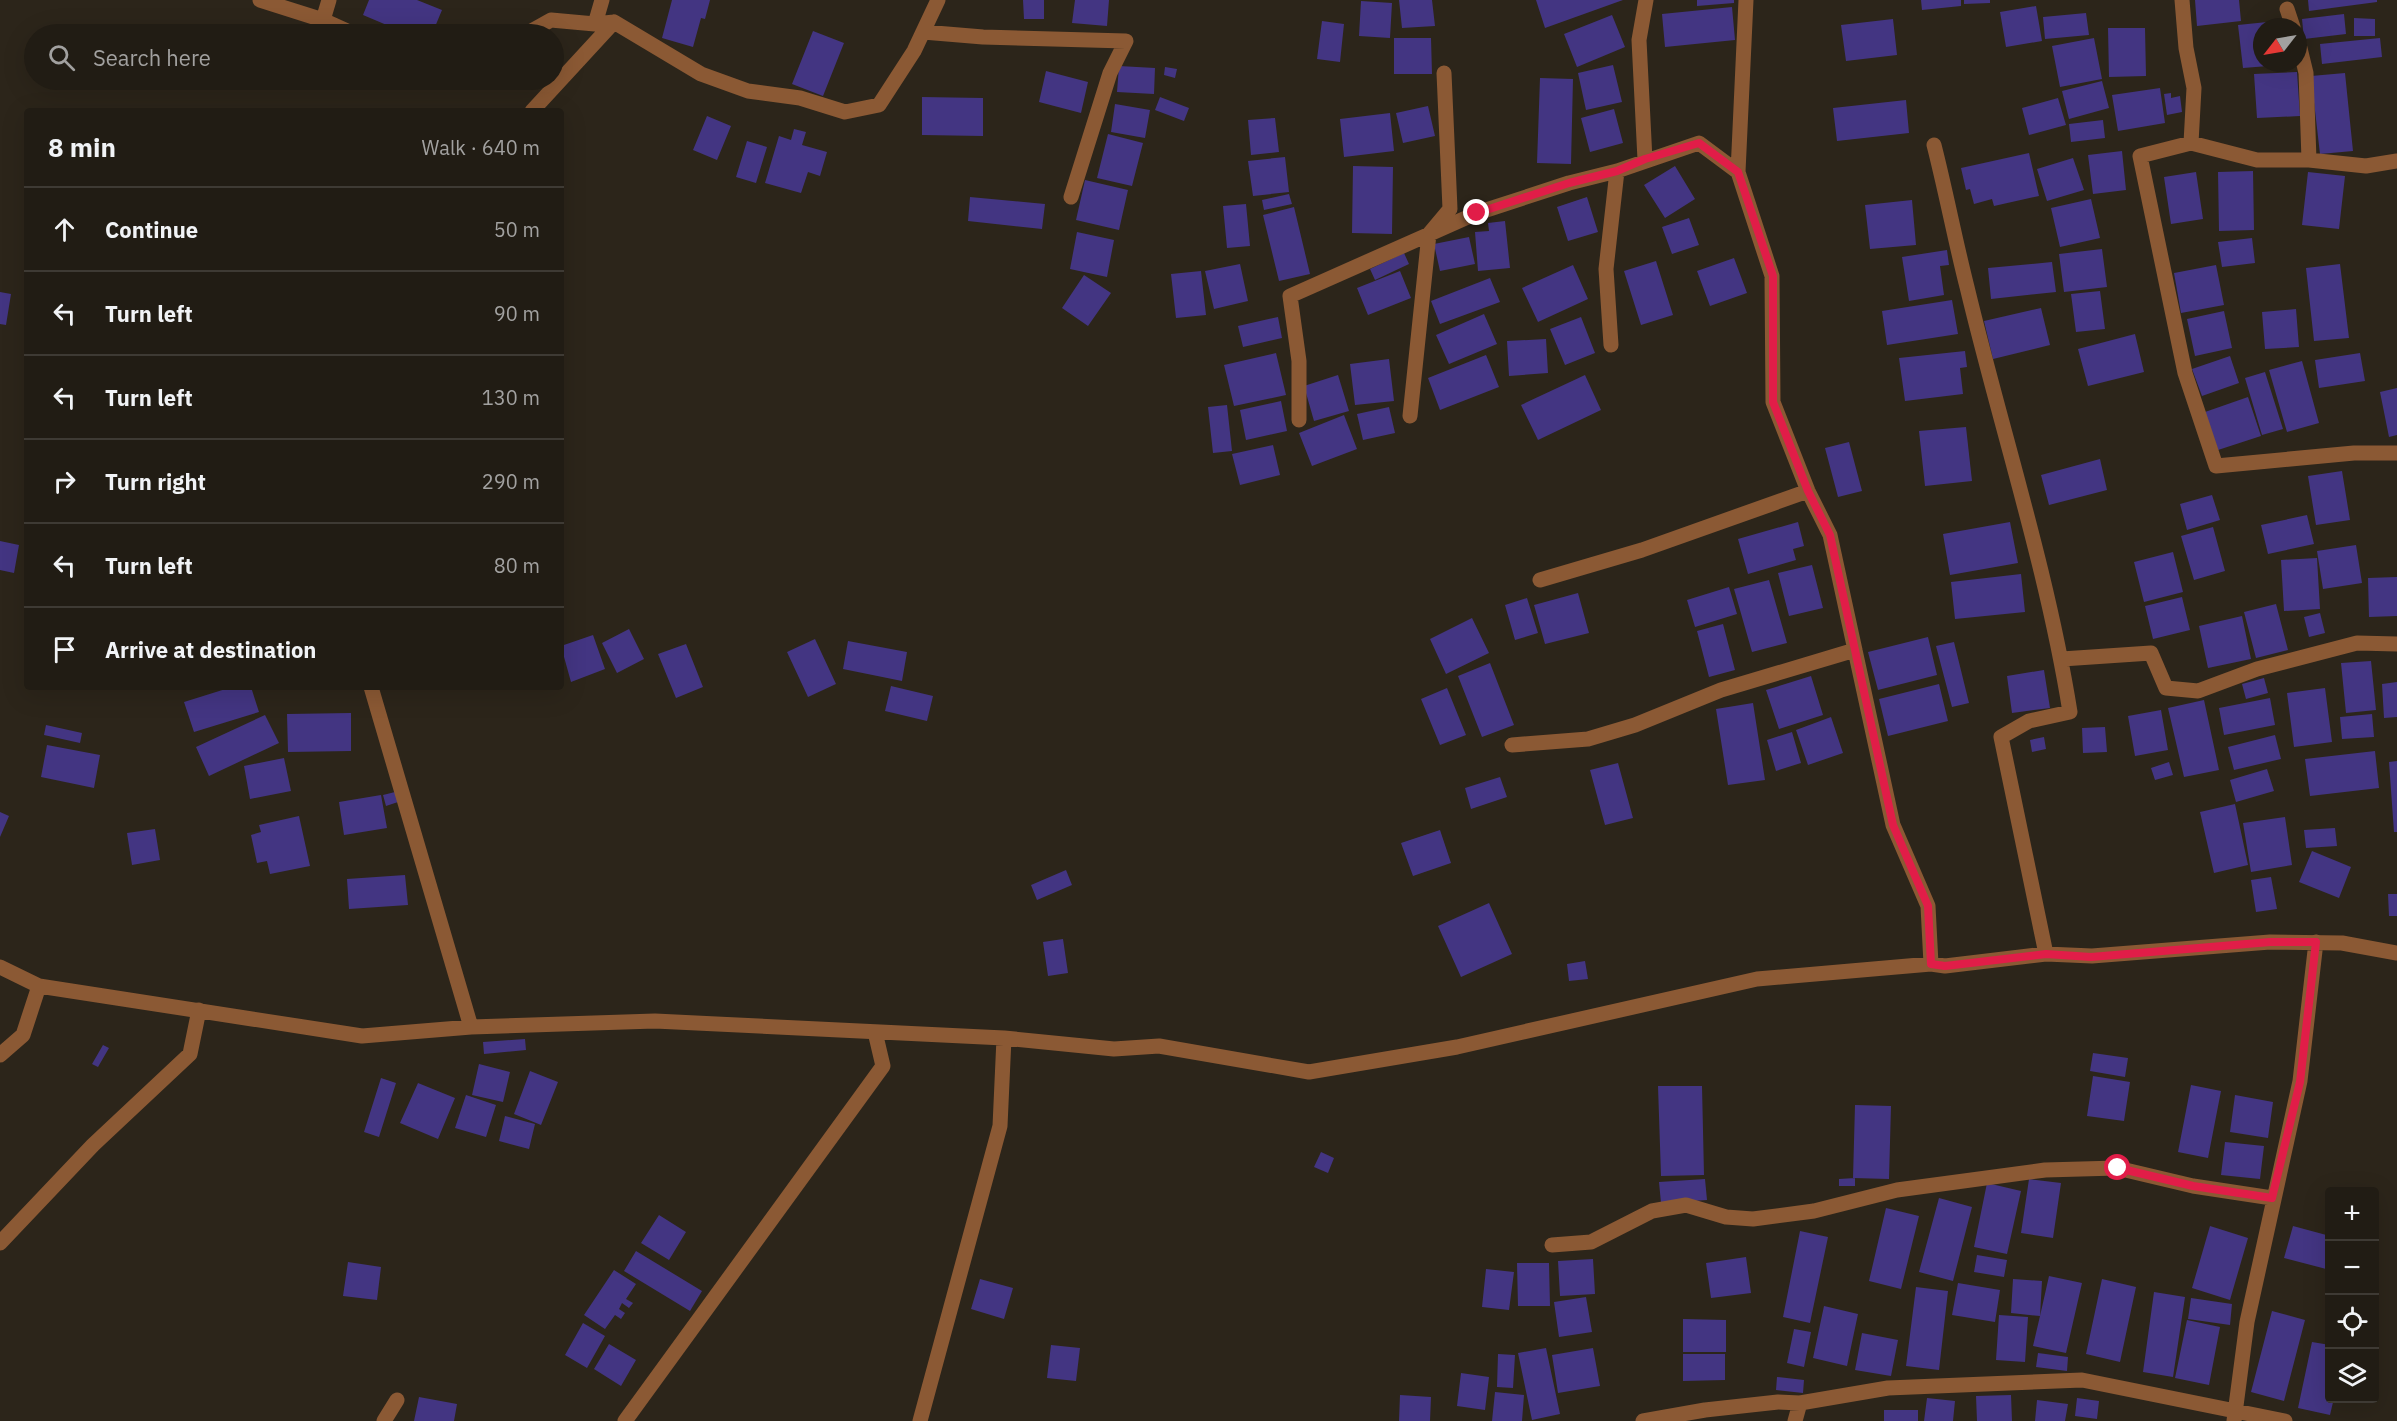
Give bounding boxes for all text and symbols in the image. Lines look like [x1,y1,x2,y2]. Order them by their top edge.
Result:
north arrow [2253,18,2307,72]
search box [24,24,564,90]
icon: search [45,41,78,74]
text: Search here [93,43,211,72]
text: 8 min [48,130,116,164]
text: Walk · 640 m [422,134,540,161]
route end [1463,199,1489,225]
icon: ahead [48,213,81,246]
text: Continue [105,215,198,244]
text: 50 m [494,216,540,243]
icon: left [48,297,81,330]
text: Turn left [105,299,193,328]
text: 90 m [494,300,540,327]
icon: left [48,381,81,414]
text: Turn left [105,383,193,412]
text: 130 m [482,384,540,411]
icon: right [48,465,81,498]
text: Turn right [105,467,206,496]
text: 290 m [482,468,540,495]
icon: left [48,549,81,582]
text: Turn left [105,551,193,580]
text: 80 m [494,552,540,579]
icon: arrive [48,633,81,666]
text: Arrive at destination [105,635,316,664]
route start [2104,1154,2130,1180]
map controls [2325,1187,2379,1403]
button: + [2325,1187,2379,1241]
button: − [2325,1241,2379,1295]
button: locate [2325,1295,2379,1349]
button: layers [2325,1349,2379,1403]

